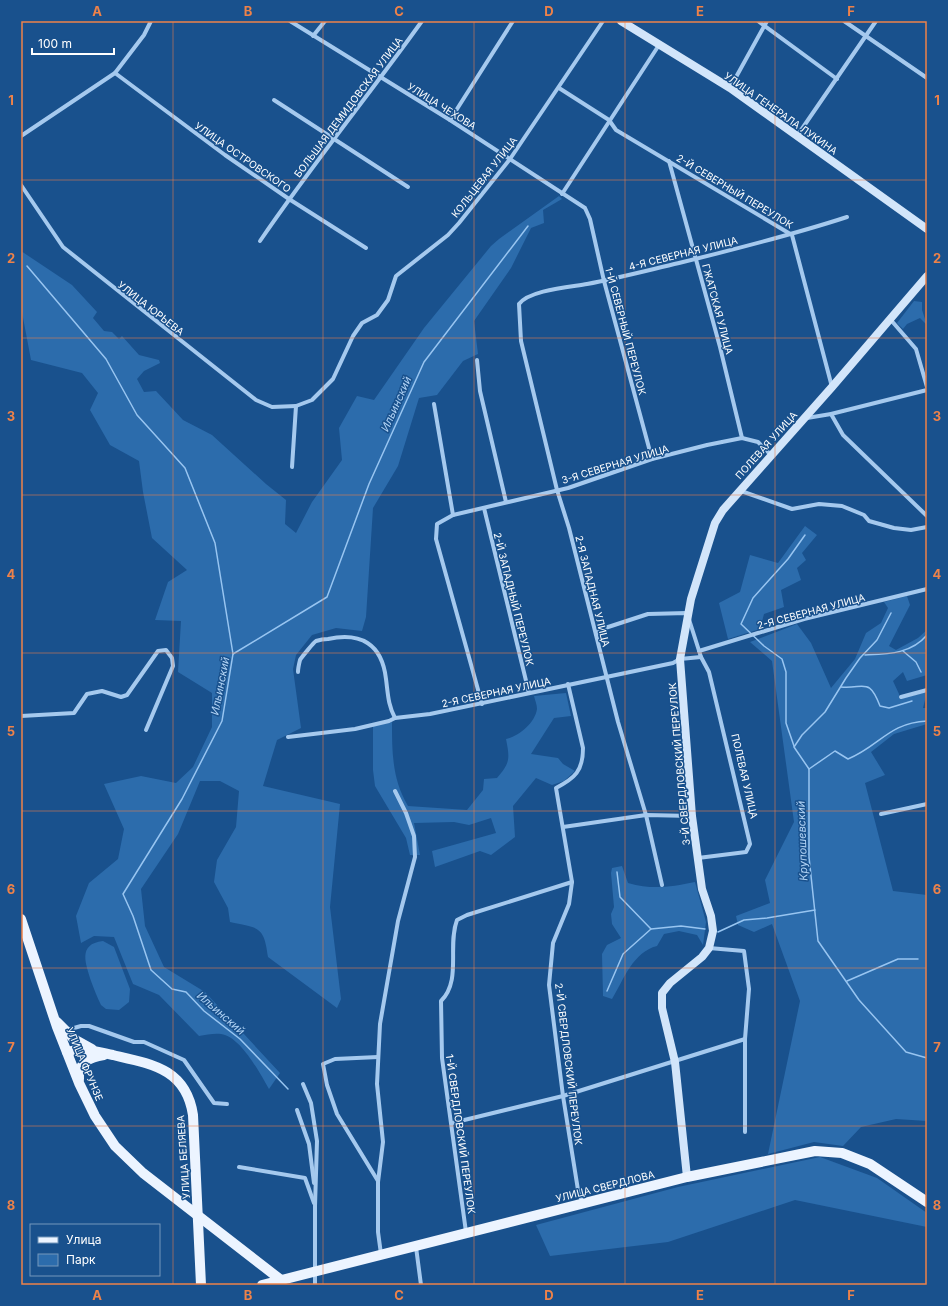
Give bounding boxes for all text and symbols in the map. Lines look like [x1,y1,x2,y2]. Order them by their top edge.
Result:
text: A [92,3,102,19]
text: B [244,3,253,19]
text: C [394,3,404,19]
text: D [544,3,554,19]
text: E [696,3,704,19]
text: F [847,3,855,19]
scale bar [32,30,114,56]
street label: БОЛЬШАЯ ДЕМИДОВСКАЯ УЛИЦА [291,34,405,180]
text: 100 m [38,36,72,51]
street label: УЛИЦА ГЕНЕРАЛА ЛУКИНА [722,69,840,157]
street label: УЛИЦА ЧЕХОВА [405,80,479,132]
text: 1 [8,92,14,108]
text: 1 [934,92,940,108]
street label: УЛИЦА ОСТРОВСКОГО [193,119,294,195]
street label: КОЛЬЦЕВАЯ УЛИЦА [449,134,519,220]
street label: 2-Й СЕВЕРНЫЙ ПЕРЕУЛОК [675,151,796,231]
street label: 4-Я СЕВЕРНАЯ УЛИЦА [627,234,739,272]
text: 2 [7,250,15,266]
text: 2 [933,250,941,266]
street label: ГЖАТСКАЯ УЛИЦА [700,262,736,356]
street label: 1-Й СЕВЕРНЫЙ ПЕРЕУЛОК [603,266,650,396]
street label: УЛИЦА ЮРЬЕВА [116,278,187,338]
water label: Ильинский [378,374,415,434]
text: 3 [7,408,15,424]
text: 3 [933,408,941,424]
street label: ПОЛЕВАЯ УЛИЦА [733,409,800,481]
street label: 3-Я СЕВЕРНАЯ УЛИЦА [560,442,670,486]
street label: 2-Й ЗАПАДНЫЙ ПЕРЕУЛОК [492,531,537,667]
street label: 2-Я ЗАПАДНАЯ УЛИЦА [573,534,613,648]
text: 4 [7,566,16,582]
text: 4 [933,566,942,582]
street label: 2-Я СЕВЕРНАЯ УЛИЦА [756,591,866,631]
water label: Ильинский [207,655,233,716]
street label: 2-Я СЕВЕРНАЯ УЛИЦА [440,675,552,709]
street label: 3-Й СВЕРДЛОВСКИЙ ПЕРЕУЛОК [665,682,692,846]
text: 5 [7,723,15,739]
text: 5 [933,723,941,739]
street label: ПОЛЕВАЯ УЛИЦА [729,732,761,820]
water label: Крупошевский [794,800,810,881]
text: 6 [7,881,15,897]
text: 6 [933,881,941,897]
street label: 2-Й СВЕРДЛОВСКИЙ ПЕРЕУЛОК [553,982,586,1146]
water label: Ильинский [194,988,248,1038]
street label: УЛИЦА ФРУНЗЕ [64,1025,106,1103]
text: 7 [7,1039,15,1055]
text: 7 [933,1039,941,1055]
street label: 1-Й СВЕРДЛОВСКИЙ ПЕРЕУЛОК [444,1053,479,1215]
street label: УЛИЦА БЕЛЯЕВА [174,1115,192,1199]
street label: УЛИЦА СВЕРДЛОВА [554,1168,656,1204]
text: 8 [7,1197,15,1213]
text: 8 [933,1197,941,1213]
legend [30,1224,160,1276]
text: Улица [66,1232,101,1247]
text: Парк [66,1252,96,1267]
text: A [92,1287,102,1303]
text: B [244,1287,253,1303]
text: C [394,1287,404,1303]
text: D [544,1287,554,1303]
text: E [696,1287,704,1303]
text: F [847,1287,855,1303]

